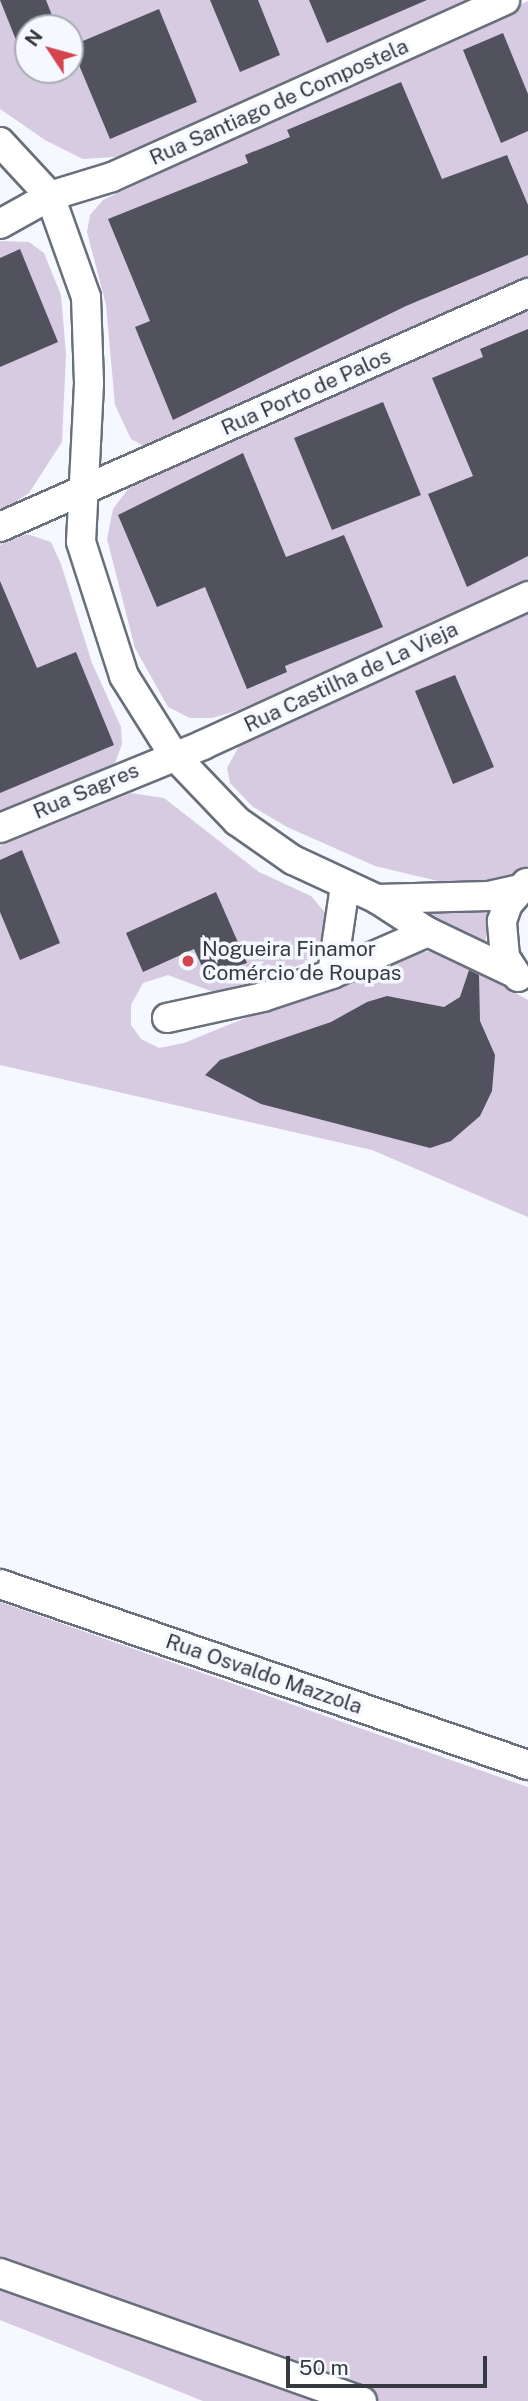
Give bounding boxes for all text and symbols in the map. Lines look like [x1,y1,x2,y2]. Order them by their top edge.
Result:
north arrow [14,14,84,84]
text: N [20,25,47,50]
street label: Rua Santiago de Compostela [145,33,413,171]
street label: Rua Porto de Palos [217,343,395,441]
street label: Rua Castilha de La Vieja [240,616,462,738]
street label: Rua Sagres [29,757,143,825]
place label: Nogueira Finamor Comércio de Roupas [202,936,402,986]
marker: Nogueira Finamor Comércio de Roupas [180,953,196,969]
street label: Rua Osvaldo Mazzola [162,1629,366,1719]
scale bar [290,2342,491,2386]
text: 50 m [299,2355,349,2380]

